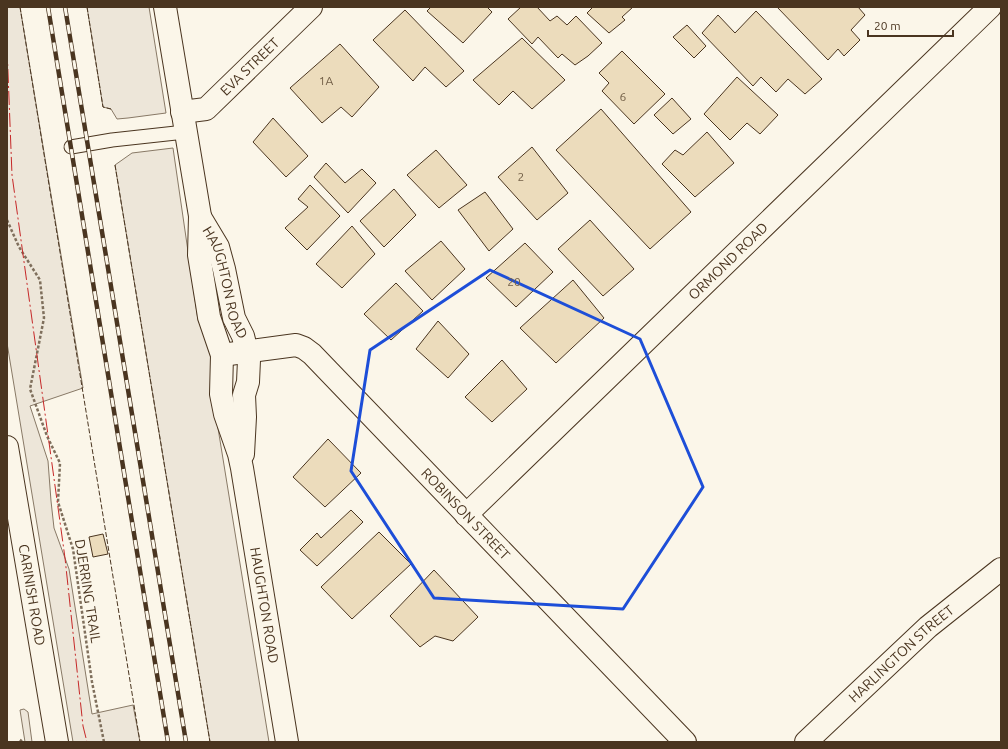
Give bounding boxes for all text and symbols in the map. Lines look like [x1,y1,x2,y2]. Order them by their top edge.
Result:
scale bar [868,12,953,38]
text: 20 m [874,19,901,32]
street label: EVA STREET [217,34,283,99]
house number: 1A [319,74,333,87]
house number: 6 [620,90,627,103]
house number: 2 [518,170,524,183]
street label: ORMOND ROAD [685,219,771,303]
street label: HAUGHTON ROAD [199,223,251,341]
house number: 20 [507,275,521,288]
street label: ROBINSON STREET [418,465,514,563]
street label: DJERRING TRAIL [72,538,104,644]
street label: CARINISH ROAD [16,543,49,647]
street label: HAUGHTON ROAD [247,546,282,665]
street label: HARLINGTON STREET [845,602,957,706]

